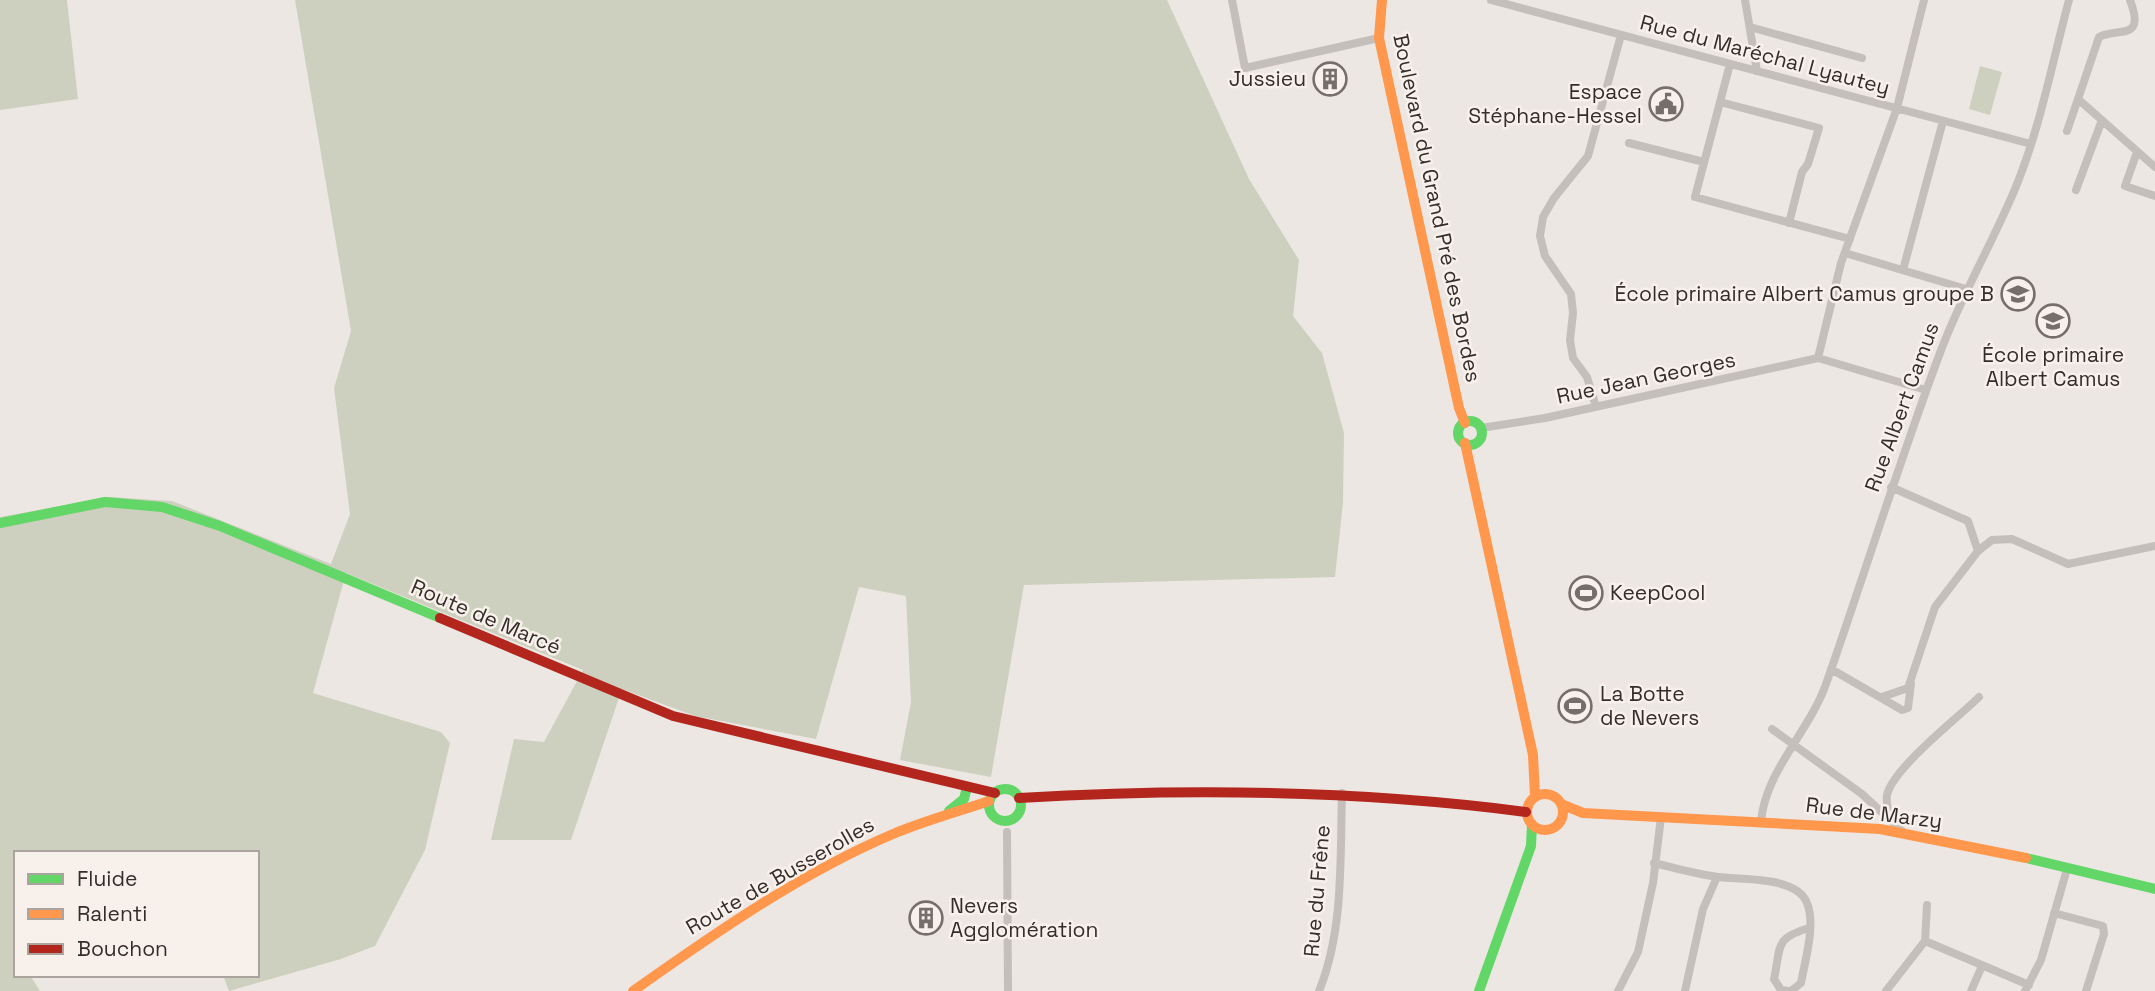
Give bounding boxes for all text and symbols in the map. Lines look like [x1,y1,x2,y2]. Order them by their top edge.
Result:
street label: Rue du Maréchal Lyautey [1637,8,1893,101]
street label: Boulevard du Grand Pré des Bordes [1387,31,1488,384]
building icon: Jussieu [1311,60,1349,98]
place label: Jussieu [1229,65,1306,92]
place label: Espace Stéphane-Hessel [1468,78,1642,129]
public building icon: Espace Stéphane-Hessel [1647,85,1685,123]
school or university icon: École primaire Albert Camus groupe B [1999,275,2037,313]
place label: École primaire Albert Camus groupe B [1615,280,1994,307]
school or university icon: École primaire Albert Camus [2034,302,2072,340]
street label: Rue Albert Camus [1858,318,1945,495]
place label: École primaire Albert Camus [1982,341,2124,392]
street label: Rue Jean Georges [1554,345,1738,410]
street label: Route de Marcé [407,573,565,660]
sports icon: KeepCool [1567,574,1605,612]
place label: KeepCool [1610,579,1705,606]
place label: La Botte de Nevers [1600,680,1699,731]
sports icon: La Botte de Nevers [1556,687,1594,725]
street label: Rue de Marzy [1804,791,1944,834]
street label: Route de Busserolles [681,811,879,941]
street label: Rue du Frêne [1297,824,1336,958]
legend [14,851,259,977]
text: Fluide [77,865,137,892]
place label: Nevers Agglomération [950,892,1098,943]
building icon: Nevers Agglomération [907,899,945,937]
text: Ralenti [77,900,147,927]
text: Bouchon [77,935,168,962]

